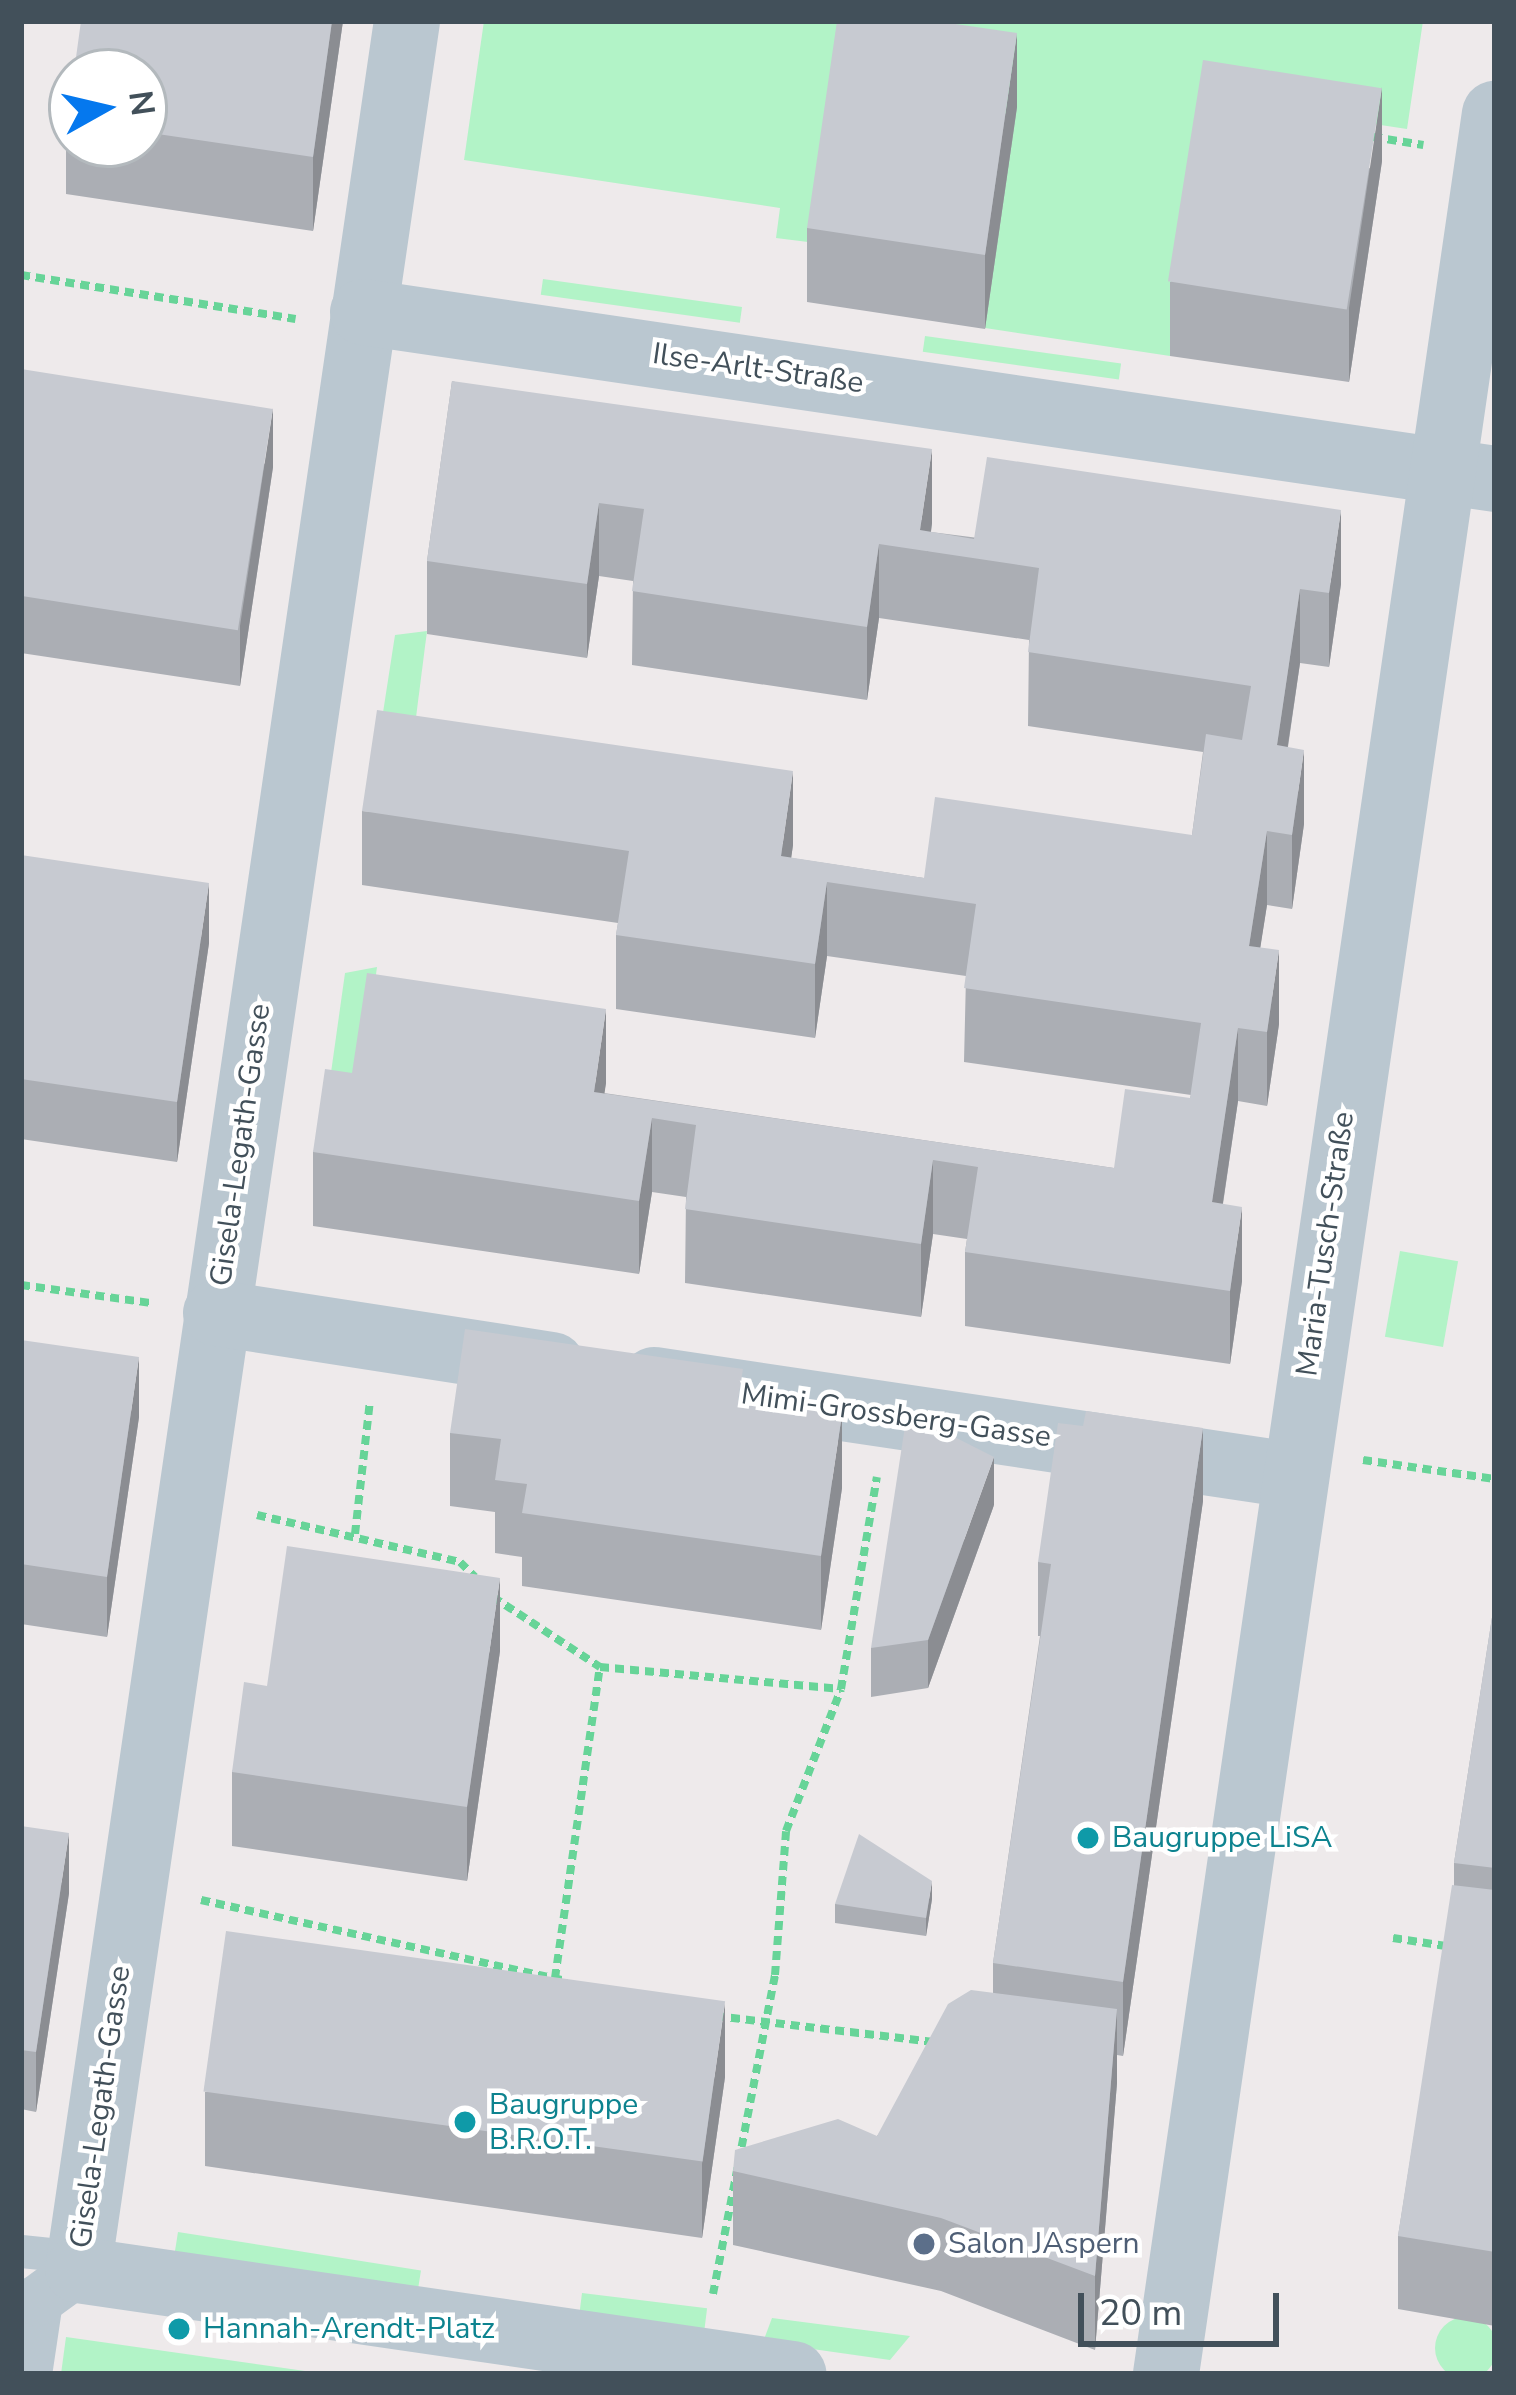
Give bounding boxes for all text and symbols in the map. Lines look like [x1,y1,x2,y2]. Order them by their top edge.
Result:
north arrow [48,48,168,168]
text: N [117,88,165,119]
street label: Ilse-Arlt-Straße [650,336,866,402]
street label: Gisela-Legath-Gasse [203,1001,279,1289]
street label: Maria-Tusch-Straße [1290,1110,1362,1378]
street label: Mimi-Grossberg-Gasse [739,1376,1053,1456]
place label: Baugruppe LiSA [1112,1820,1332,1856]
marker: Baugruppe LiSA [1075,1825,1101,1851]
street label: Gisela-Legath-Gasse [63,1963,139,2251]
place label: Baugruppe B.R.O.T. [489,2087,638,2158]
marker: Baugruppe B.R.O.T. [452,2109,478,2135]
place label: Salon JAspern [948,2226,1140,2262]
marker: Salon JAspern [911,2231,937,2257]
scale bar [1084,2269,1285,2343]
text: 20 m [1099,2289,1182,2338]
place label: Hannah-Arendt-Platz [203,2311,495,2347]
marker: Hannah-Arendt-Platz [166,2316,192,2342]

